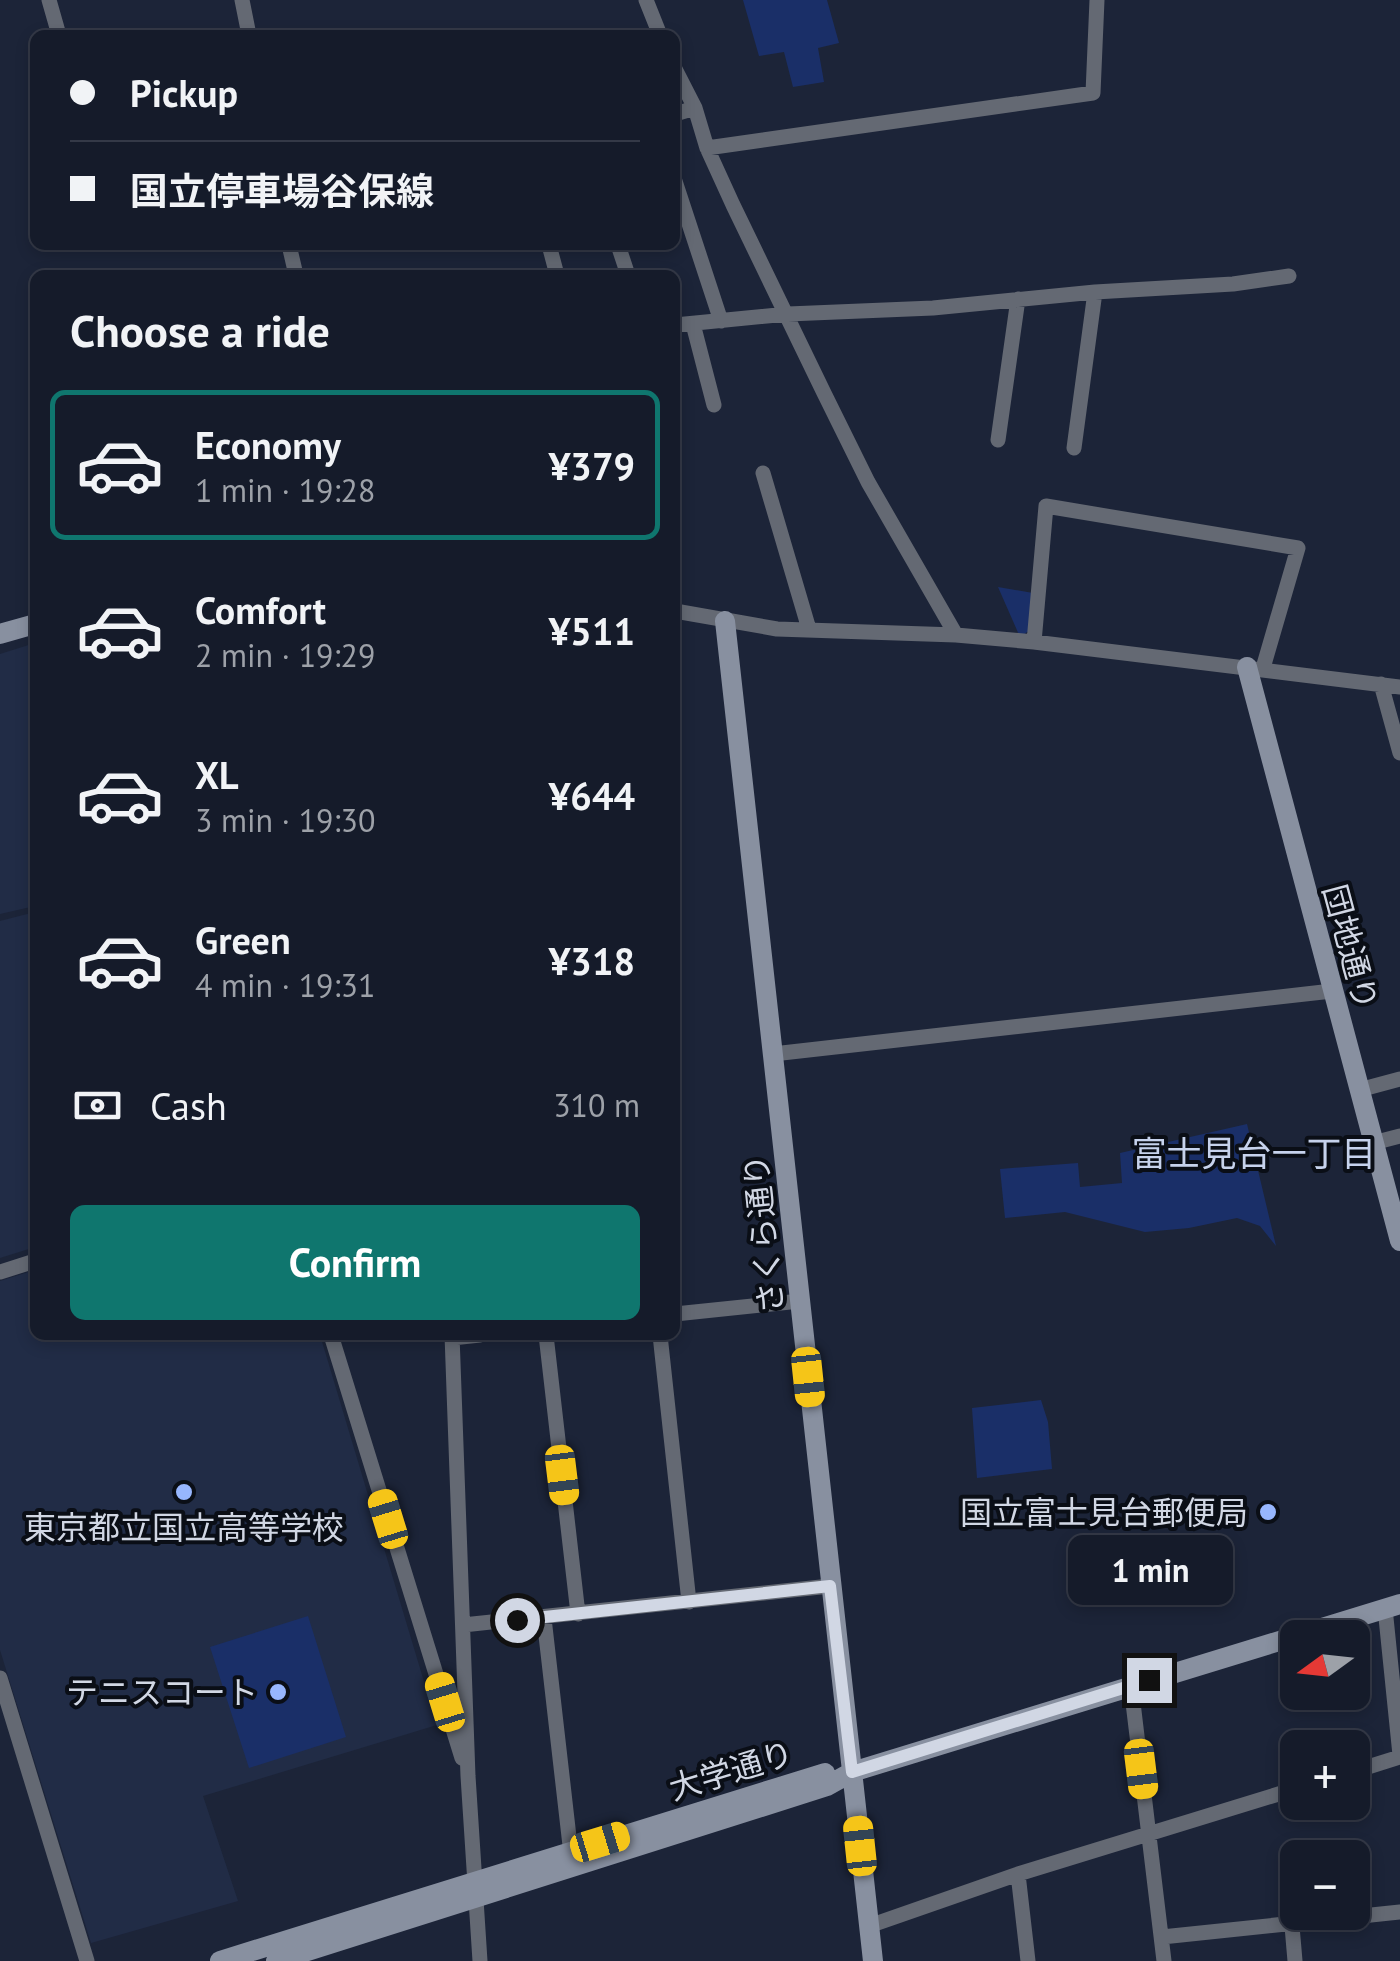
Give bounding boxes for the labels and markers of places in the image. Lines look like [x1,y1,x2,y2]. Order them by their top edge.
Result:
marker: 東京都立国立高等学校 [173,1481,195,1503]
place label: 国立富士見台郵便局 [960,1491,1248,1533]
marker: 国立富士見台郵便局 [1257,1501,1279,1523]
place label: 東京都立国立高等学校 [24,1506,344,1548]
place label: テニスコート [66,1671,258,1713]
marker: テニスコート [267,1681,289,1703]

